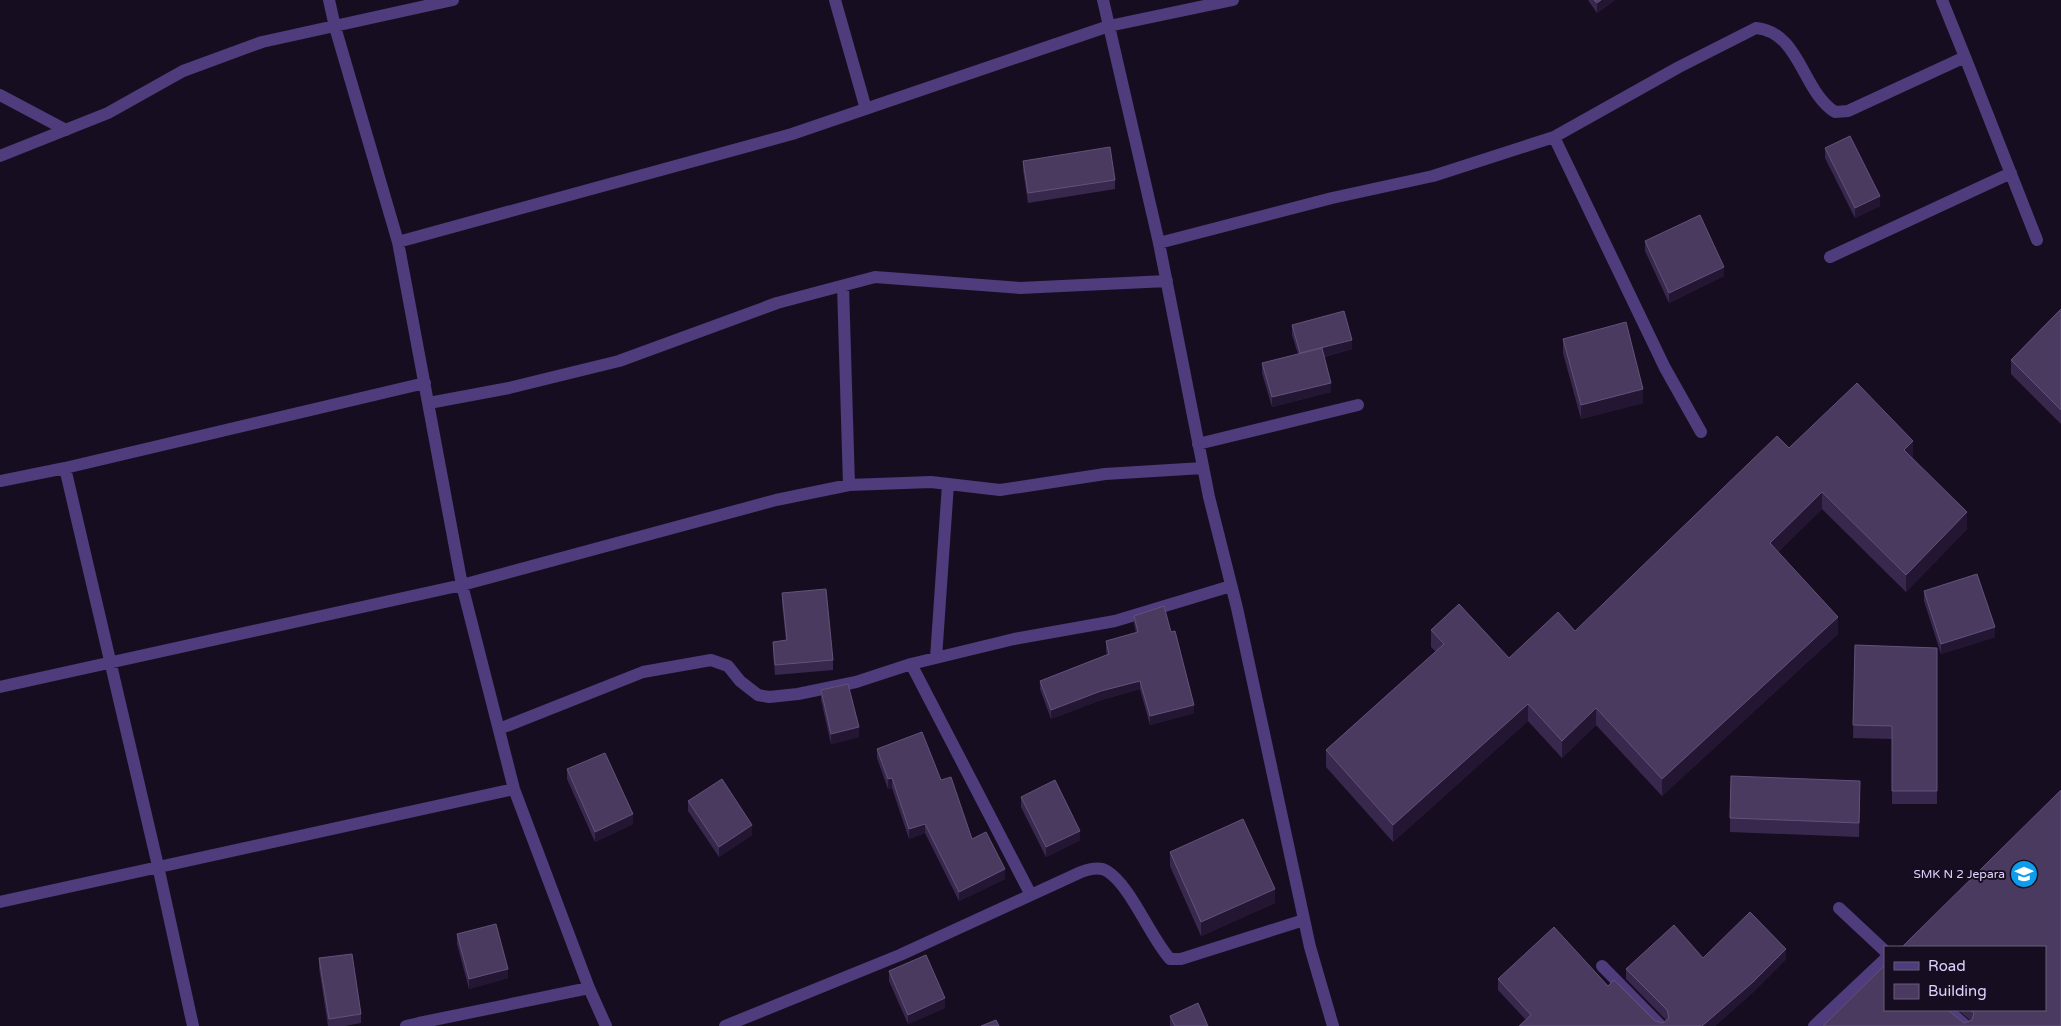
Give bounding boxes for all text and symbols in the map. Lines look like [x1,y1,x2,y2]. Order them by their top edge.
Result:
school or university icon: SMK N 2 Jepara [2009,859,2039,889]
place label: SMK N 2 Jepara [1913,867,2005,881]
legend [1884,946,2046,1011]
text: Road [1928,957,1966,975]
text: Building [1928,982,1987,1000]

